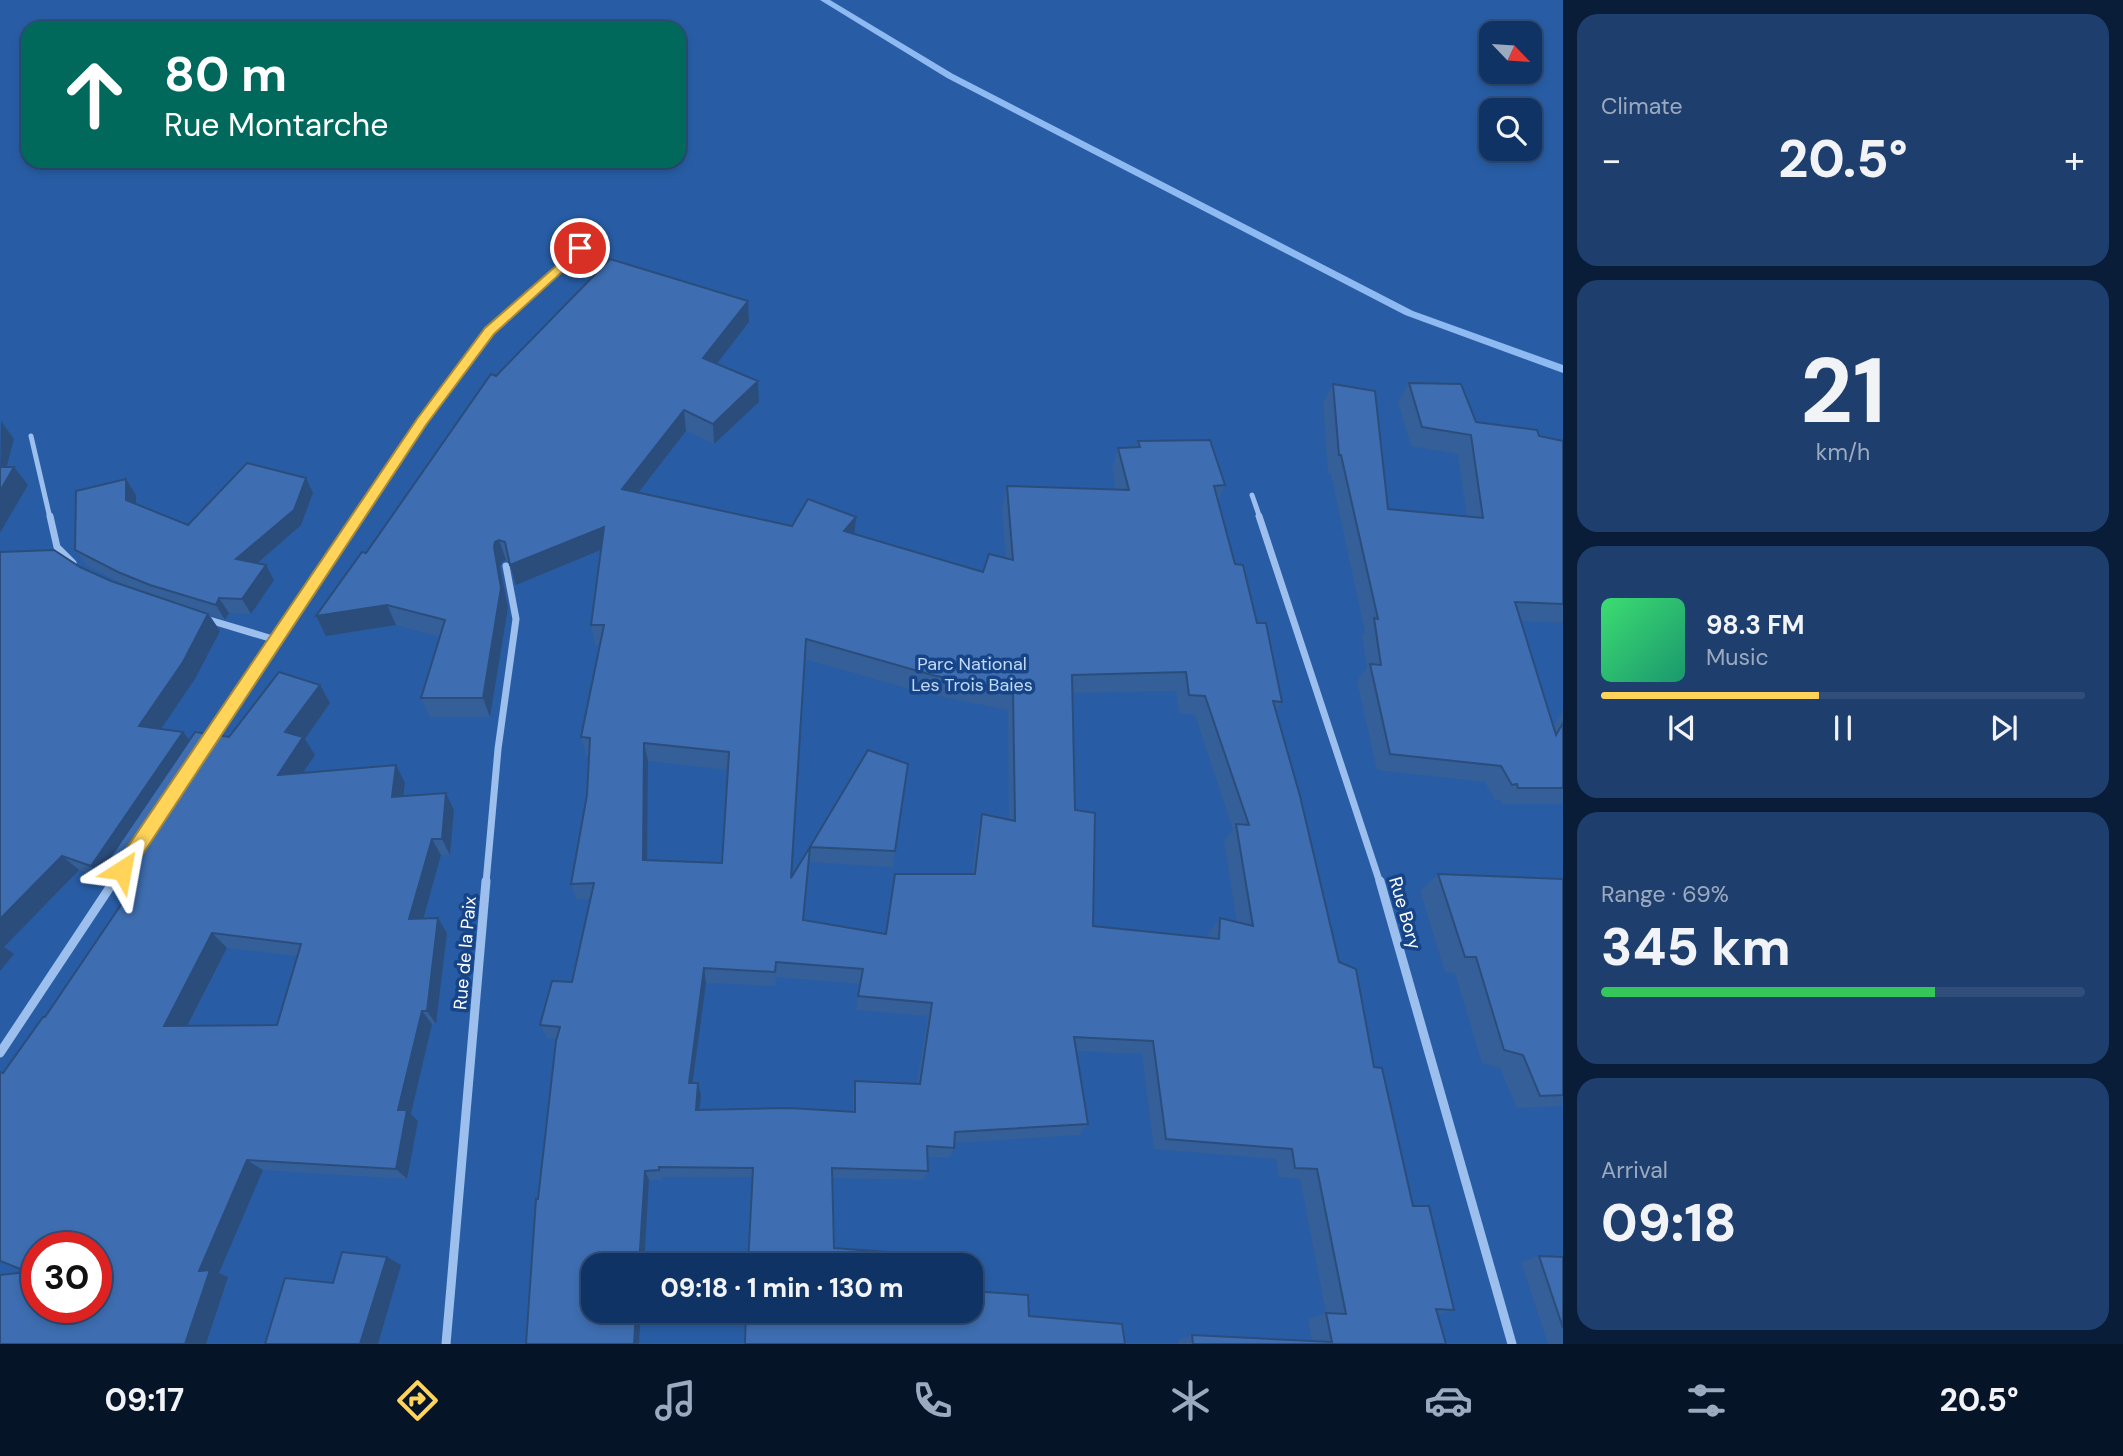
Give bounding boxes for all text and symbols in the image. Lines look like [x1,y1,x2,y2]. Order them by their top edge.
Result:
north arrow [1479,21,1542,84]
map controls [1479,21,1542,161]
text: 80 m [164,42,287,106]
icon: ahead [49,49,140,140]
text: Climate [1601,91,1683,121]
button: search [1479,98,1542,161]
text: Rue Montarche [164,104,388,146]
text: 20.5° [1778,125,1908,193]
text: − [1601,135,1622,185]
text: + [2064,135,2085,185]
pin [550,218,610,278]
icon: arrive [561,229,599,267]
text: 21 [1800,332,1886,450]
text: km/h [1816,437,1870,467]
text: 98.3 FM [1706,608,1805,642]
text: Music [1706,642,1769,672]
park label: Parc National Les Trois Baies [911,652,1033,697]
icon: previous [1663,709,1701,747]
icon: pause [1824,709,1862,747]
icon: next [1985,709,2023,747]
position arrow [85,833,159,907]
street label: Rue Bory [1383,874,1427,952]
text: Range · 69% [1601,879,1729,909]
street label: Rue de la Paix [448,895,482,1011]
text: 345 km [1601,913,1791,981]
text: Arrival [1601,1155,1668,1185]
text: 09:18 [1601,1189,1736,1257]
speed limit sign: 30 [21,1232,112,1323]
text: 09:18 · 1 min · 130 m [660,1271,904,1305]
icon: directions [393,1376,442,1425]
icon: music [651,1376,700,1425]
icon: phone [908,1376,957,1425]
icon: climate [1166,1376,1215,1425]
icon: car [1424,1376,1473,1425]
icon: filters [1682,1376,1731,1425]
text: 09:17 [104,1379,184,1421]
text: 20.5° [1939,1379,2019,1421]

